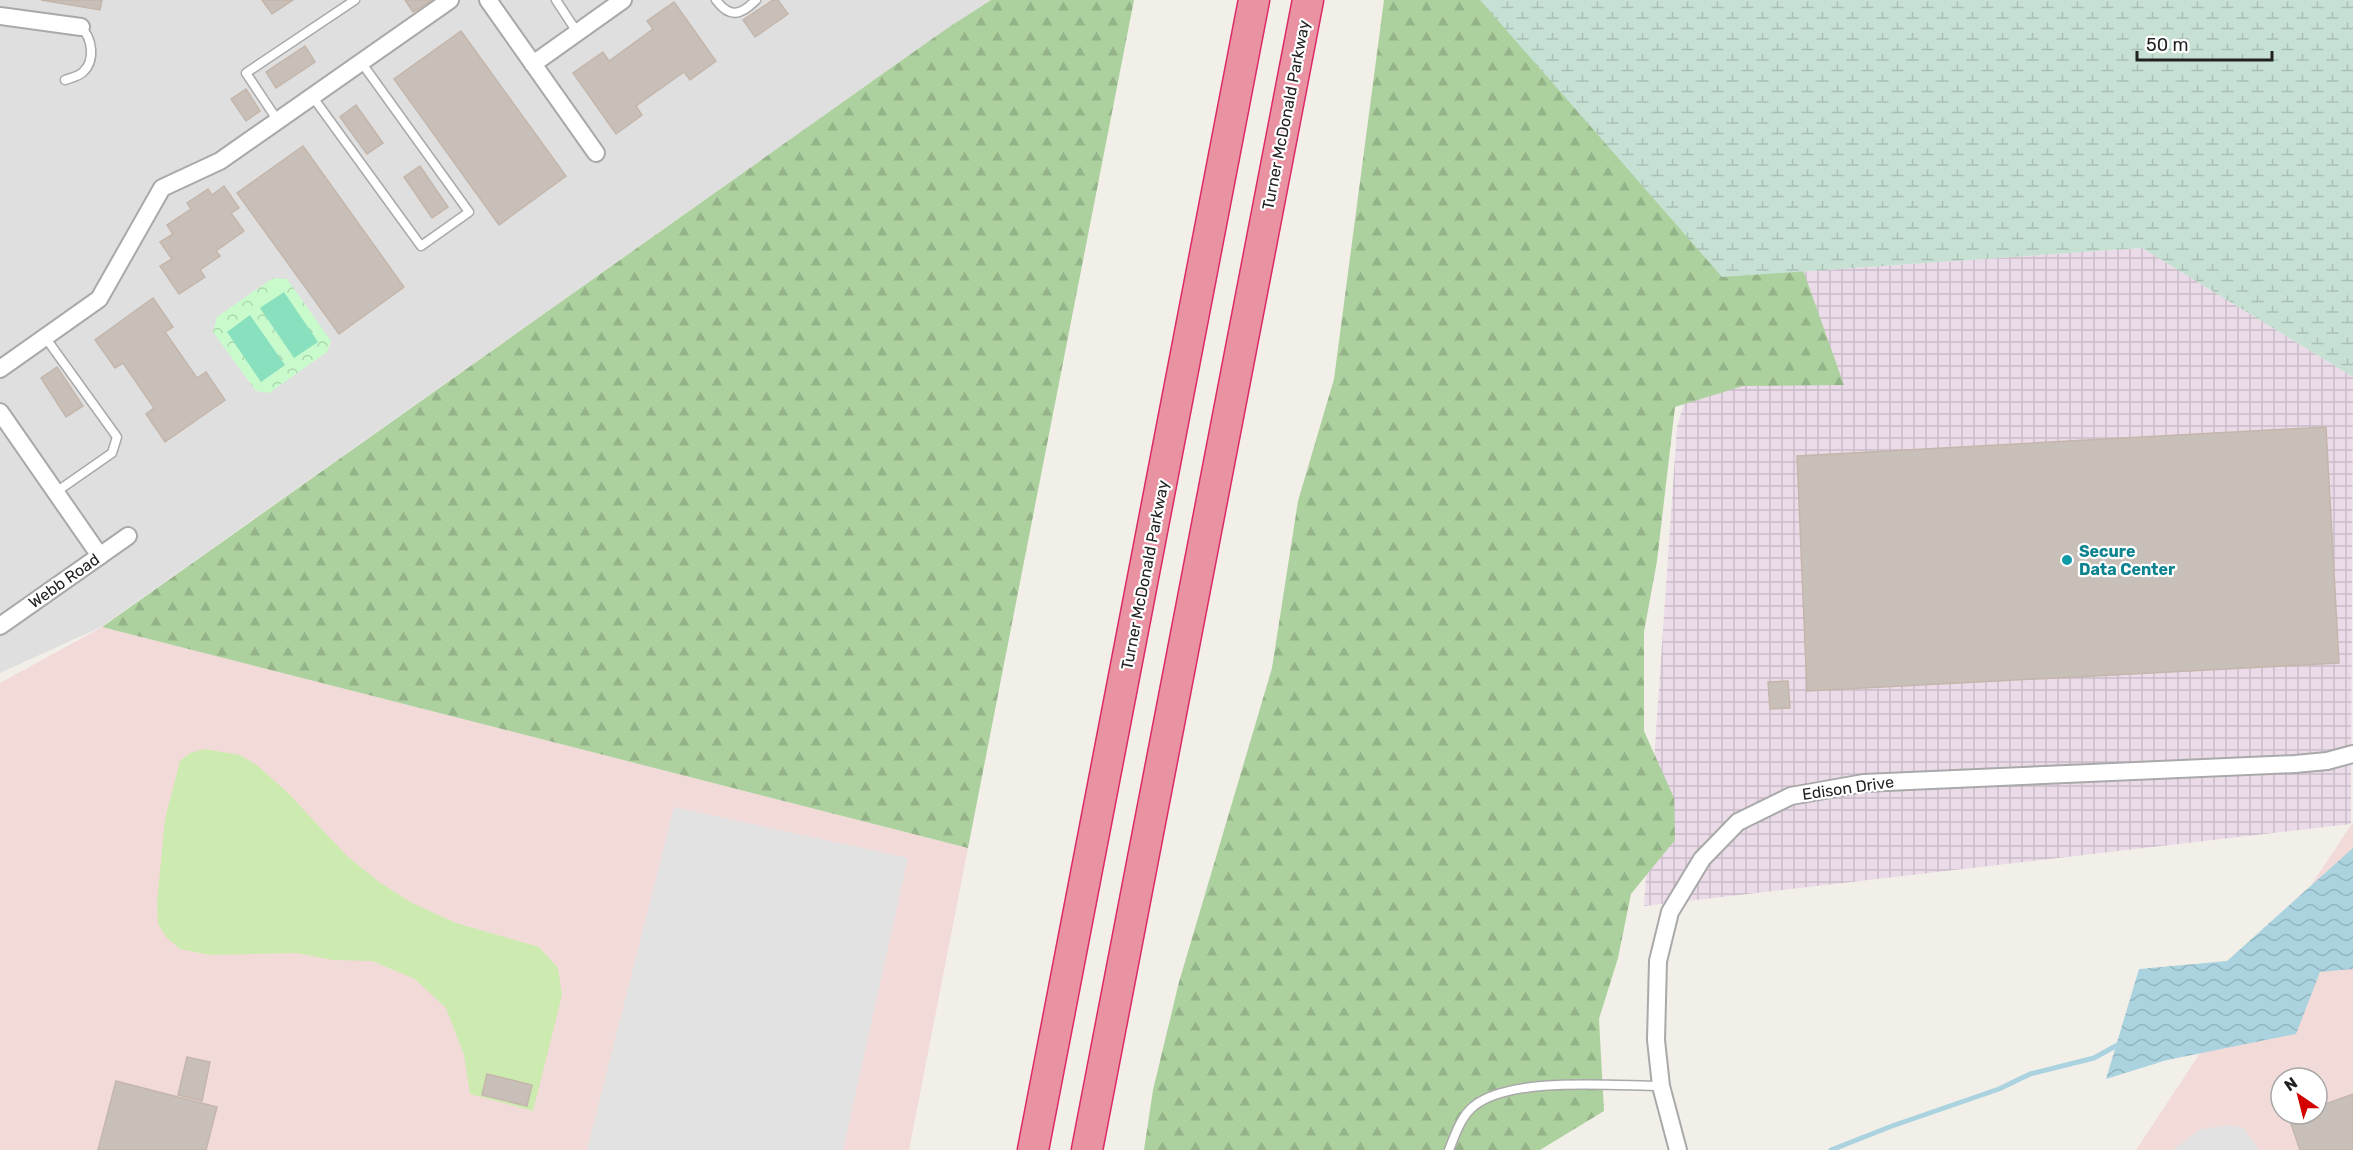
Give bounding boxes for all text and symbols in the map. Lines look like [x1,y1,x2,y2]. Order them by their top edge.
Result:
street label: Turner McDonald Parkway [1258,18,1314,212]
scale bar [2137,24,2272,62]
text: 50 m [2146,34,2189,56]
street label: Turner McDonald Parkway [1117,478,1173,672]
place label: Secure Data Center [2079,542,2176,579]
street label: Webb Road [25,550,103,612]
marker: Secure Data Center [2060,553,2074,567]
street label: Edison Drive [1801,772,1895,804]
north arrow [2269,1066,2329,1126]
text: N [2281,1073,2301,1095]

